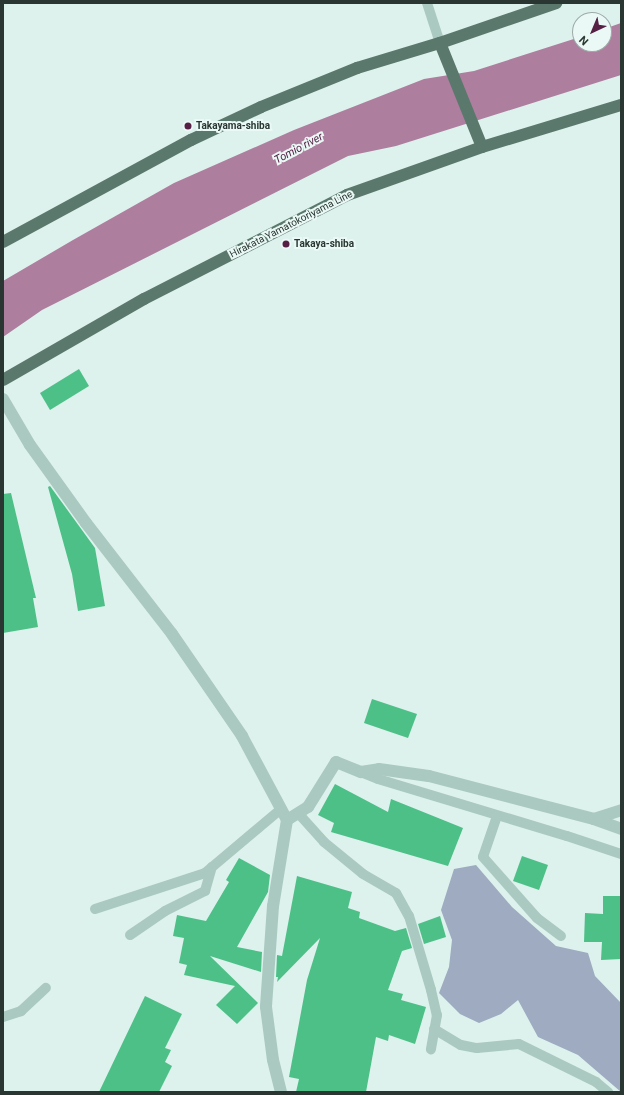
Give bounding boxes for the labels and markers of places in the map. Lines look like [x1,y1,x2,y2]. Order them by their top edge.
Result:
place label: Takayama-shiba [196,120,270,132]
marker: Takayama-shiba [183,121,193,131]
place label: Takaya-shiba [294,238,354,250]
marker: Takaya-shiba [281,239,291,249]

